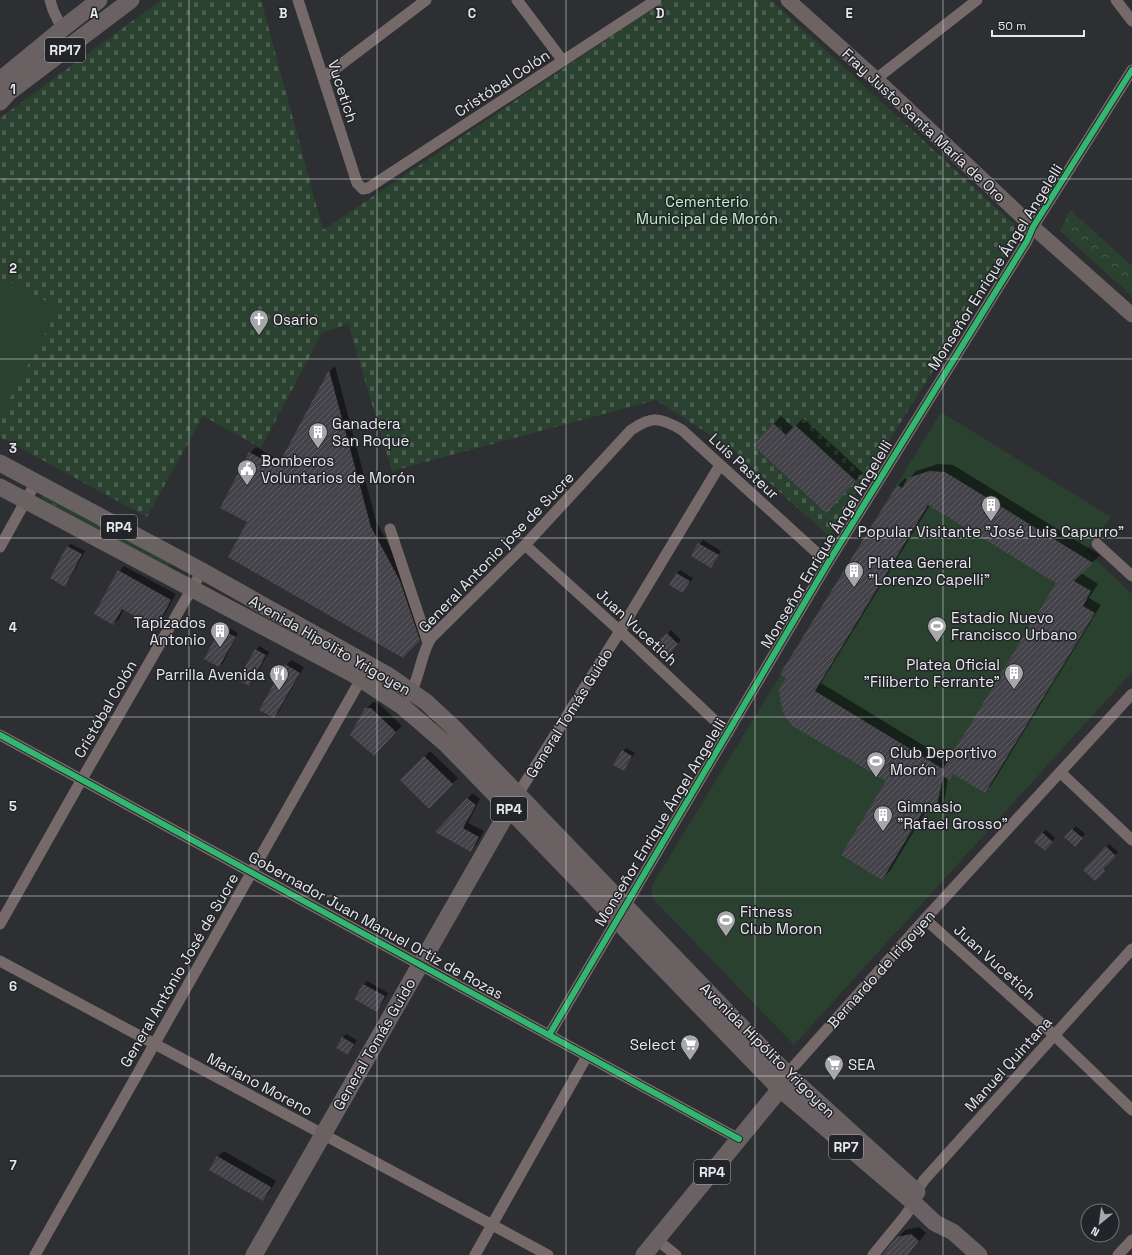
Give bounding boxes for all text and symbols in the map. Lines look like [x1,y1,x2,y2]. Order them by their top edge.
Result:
text: A [90,5,99,22]
text: B [279,5,288,22]
text: C [468,5,476,22]
text: D [656,5,665,22]
text: E [845,5,853,22]
scale bar [992,12,1084,38]
text: 50 m [998,18,1026,34]
road number: RP17 [45,38,85,62]
street label: Fray Justo Santa María de Oro [838,44,1010,206]
street label: Cristóbal Colón [451,45,553,121]
street label: Vucetich [324,57,362,125]
text: 1 [10,81,16,98]
street label: Monseñor Enrique Ángel Angelelli [923,160,1067,374]
park label: Cementerio Municipal de Morón [636,192,778,228]
text: 2 [9,260,17,277]
church icon: Osario [248,308,270,336]
place label: Osario [273,310,318,329]
place label: Ganadera San Roque [332,414,409,450]
building icon: Ganadera San Roque [307,421,329,449]
street label: Luis Pasteur [705,429,783,503]
street label: Monseñor Enrique Ángel Angelelli [756,436,896,652]
text: 3 [9,440,17,457]
place label: Bomberos Voluntarios de Morón [261,451,415,487]
public building icon: Bomberos Voluntarios de Morón [236,458,258,486]
street label: General Antonio jose de Sucre [414,468,578,636]
building icon: Popular Visitante "José Luis Capurro" [980,494,1002,522]
road number: RP4 [101,515,137,539]
place label: Popular Visitante "José Luis Capurro" [858,522,1124,541]
place label: Platea General "Lorenzo Capelli" [868,553,990,589]
building icon: Platea General "Lorenzo Capelli" [843,560,865,588]
street label: Juan Vucetich [593,585,681,669]
street label: Avenida Hipólito Yrigoyen [246,591,414,699]
place label: Estadio Nuevo Francisco Urbano [951,608,1077,644]
place label: Tapizados Antonio [134,613,206,649]
sports icon: Estadio Nuevo Francisco Urbano [926,615,948,643]
text: 4 [9,619,17,636]
building icon: Tapizados Antonio [209,620,231,648]
street label: General Tomás Guido [521,645,617,781]
place label: Platea Oficial "Filiberto Ferrante" [864,655,1000,691]
street label: Cristóbal Colón [69,657,141,761]
building icon: Platea Oficial "Filiberto Ferrante" [1003,662,1025,690]
restaurant icon: Parrilla Avenida [268,663,290,691]
place label: Parrilla Avenida [156,665,265,684]
street label: Monseñor Enrique Ángel Angelelli [590,714,730,930]
place label: Club Deportivo Morón [890,743,997,779]
sports icon: Club Deportivo Morón [865,750,887,778]
road number: RP4 [491,797,527,821]
place label: Gimnasio "Rafael Grosso" [897,797,1008,833]
text: 5 [9,798,17,815]
building icon: Gimnasio "Rafael Grosso" [872,804,894,832]
street label: Gobernador Juan Manuel Ortiz de Rozas [245,847,507,1003]
street label: General António José de Sucre [116,869,243,1070]
place label: Fitness Club Moron [740,902,822,938]
street label: Bernardo de Irigoyen [823,906,939,1032]
sports icon: Fitness Club Moron [715,909,737,937]
street label: Juan Vucetich [950,920,1040,1004]
street label: General Tomás Guido [328,975,420,1113]
text: 6 [9,978,17,995]
street label: Avenida Hipólito Yrigoyen [696,978,840,1122]
street label: Manuel Quintana [960,1012,1056,1115]
supermarket icon: Select [679,1033,701,1061]
place label: Select [630,1035,676,1054]
street label: Mariano Moreno [204,1048,316,1120]
supermarket icon: SEA [823,1053,845,1081]
place label: SEA [848,1055,876,1074]
road number: RP7 [829,1135,863,1159]
text: 7 [9,1157,17,1174]
road number: RP4 [694,1160,730,1184]
north arrow [1080,1203,1120,1243]
text: N [1089,1224,1102,1240]

